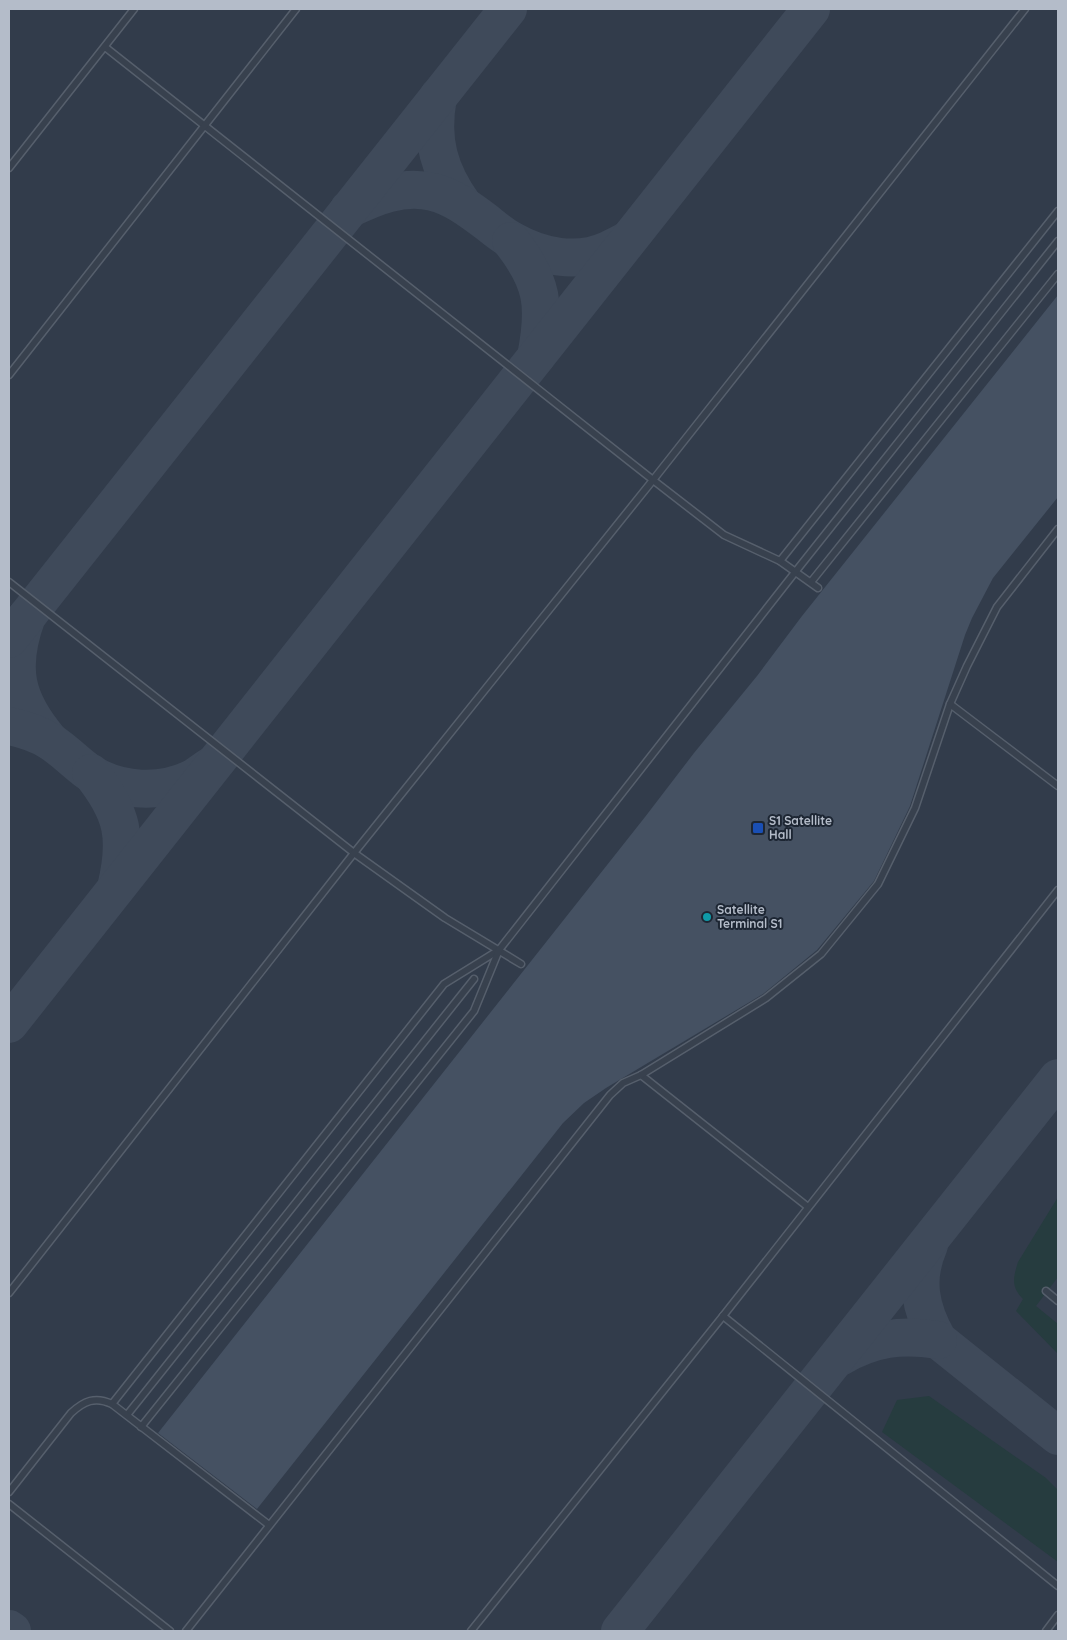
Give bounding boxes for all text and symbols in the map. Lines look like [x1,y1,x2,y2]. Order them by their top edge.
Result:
place label: S1 Satellite Hall [769,813,832,842]
marker: S1 Satellite Hall [751,821,765,835]
place label: Satellite Terminal S1 [717,902,782,931]
marker: Satellite Terminal S1 [701,911,713,923]

